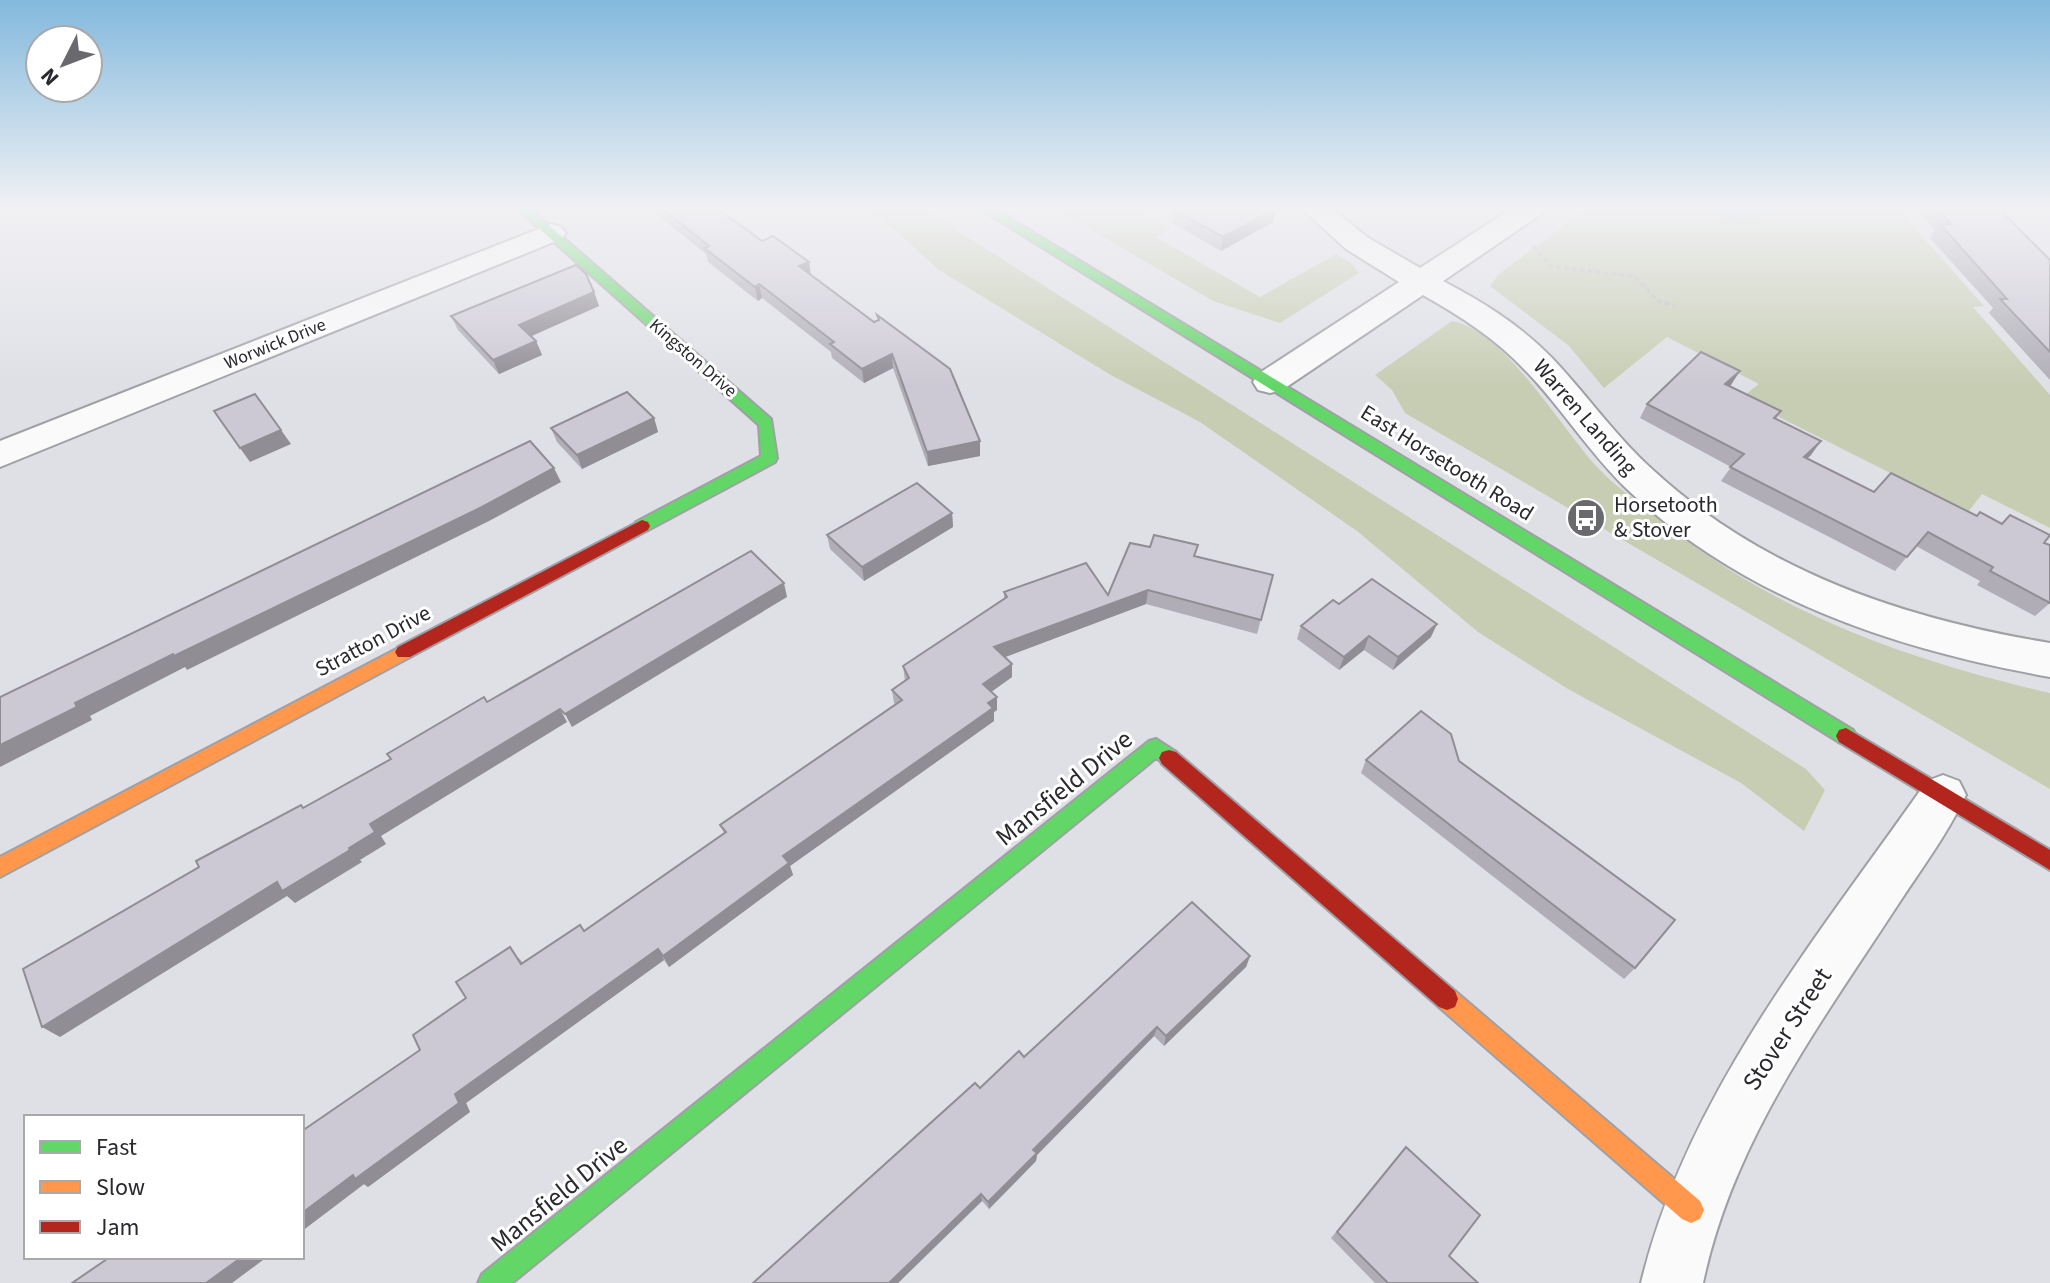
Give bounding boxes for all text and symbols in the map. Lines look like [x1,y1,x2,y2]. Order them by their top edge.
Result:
north arrow [24,24,104,104]
text: N [33,61,67,93]
street label: Worwick Drive [220,312,330,376]
street label: Kingston Drive [644,313,742,403]
street label: Warren Landing [1525,352,1645,482]
street label: East Horsetooth Road [1354,397,1540,529]
place label: Horsetooth & Stover [1614,489,1718,546]
bus stop icon: Horsetooth & Stover [1565,497,1607,539]
street label: Stratton Drive [310,597,437,685]
street label: Mansfield Drive [988,721,1140,855]
street label: Stover Street [1733,960,1841,1098]
legend [24,1115,304,1259]
street label: Mansfield Drive [483,1127,635,1261]
text: Fast [96,1130,137,1165]
text: Slow [96,1170,145,1205]
text: Jam [96,1210,140,1245]

